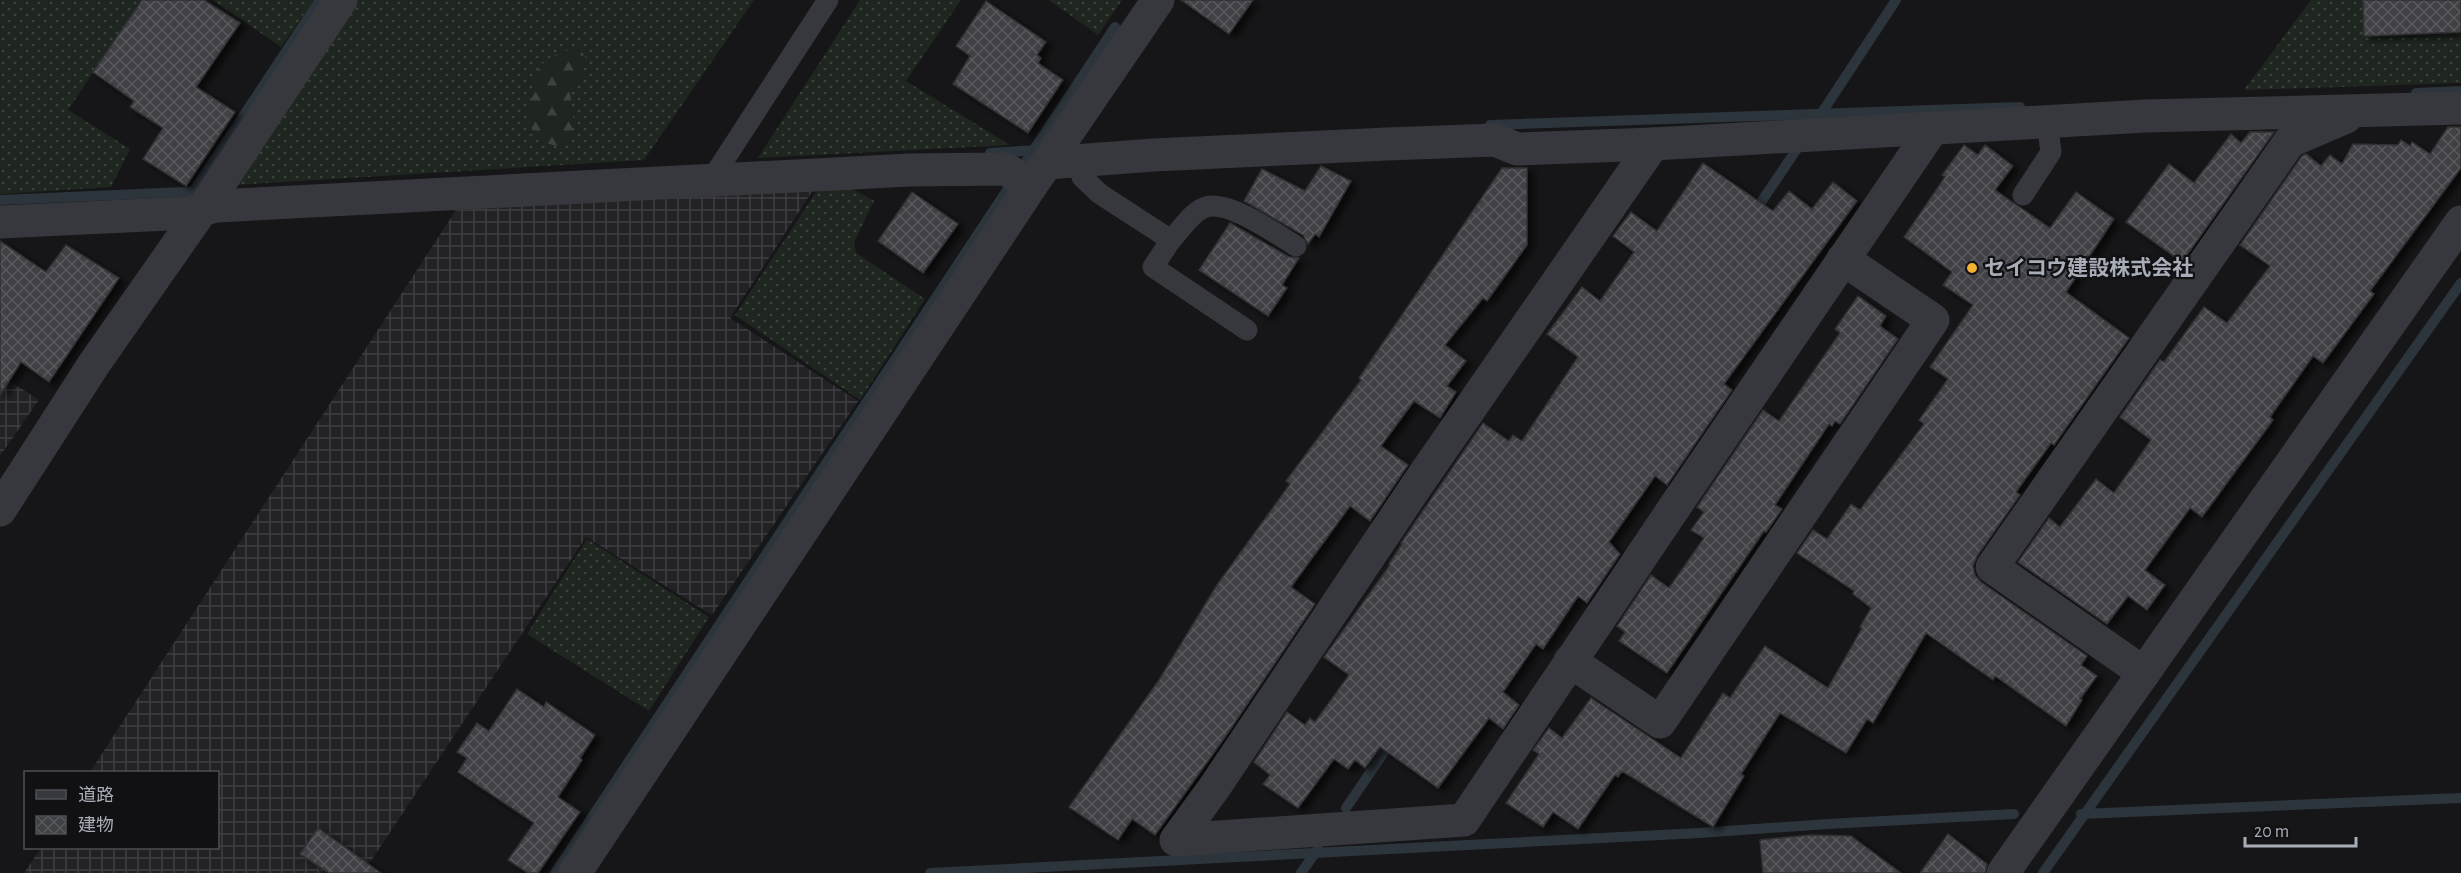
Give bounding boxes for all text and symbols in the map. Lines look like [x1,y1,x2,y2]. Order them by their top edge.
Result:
place label: セイコウ建設株式会社 [1984,256,2193,279]
marker: セイコウ建設株式会社 [1965,261,1979,275]
legend [24,771,219,849]
text: 道路 [78,785,114,805]
scale bar [2245,810,2356,848]
text: 建物 [78,815,114,835]
text: 20 m [2254,823,2289,841]

